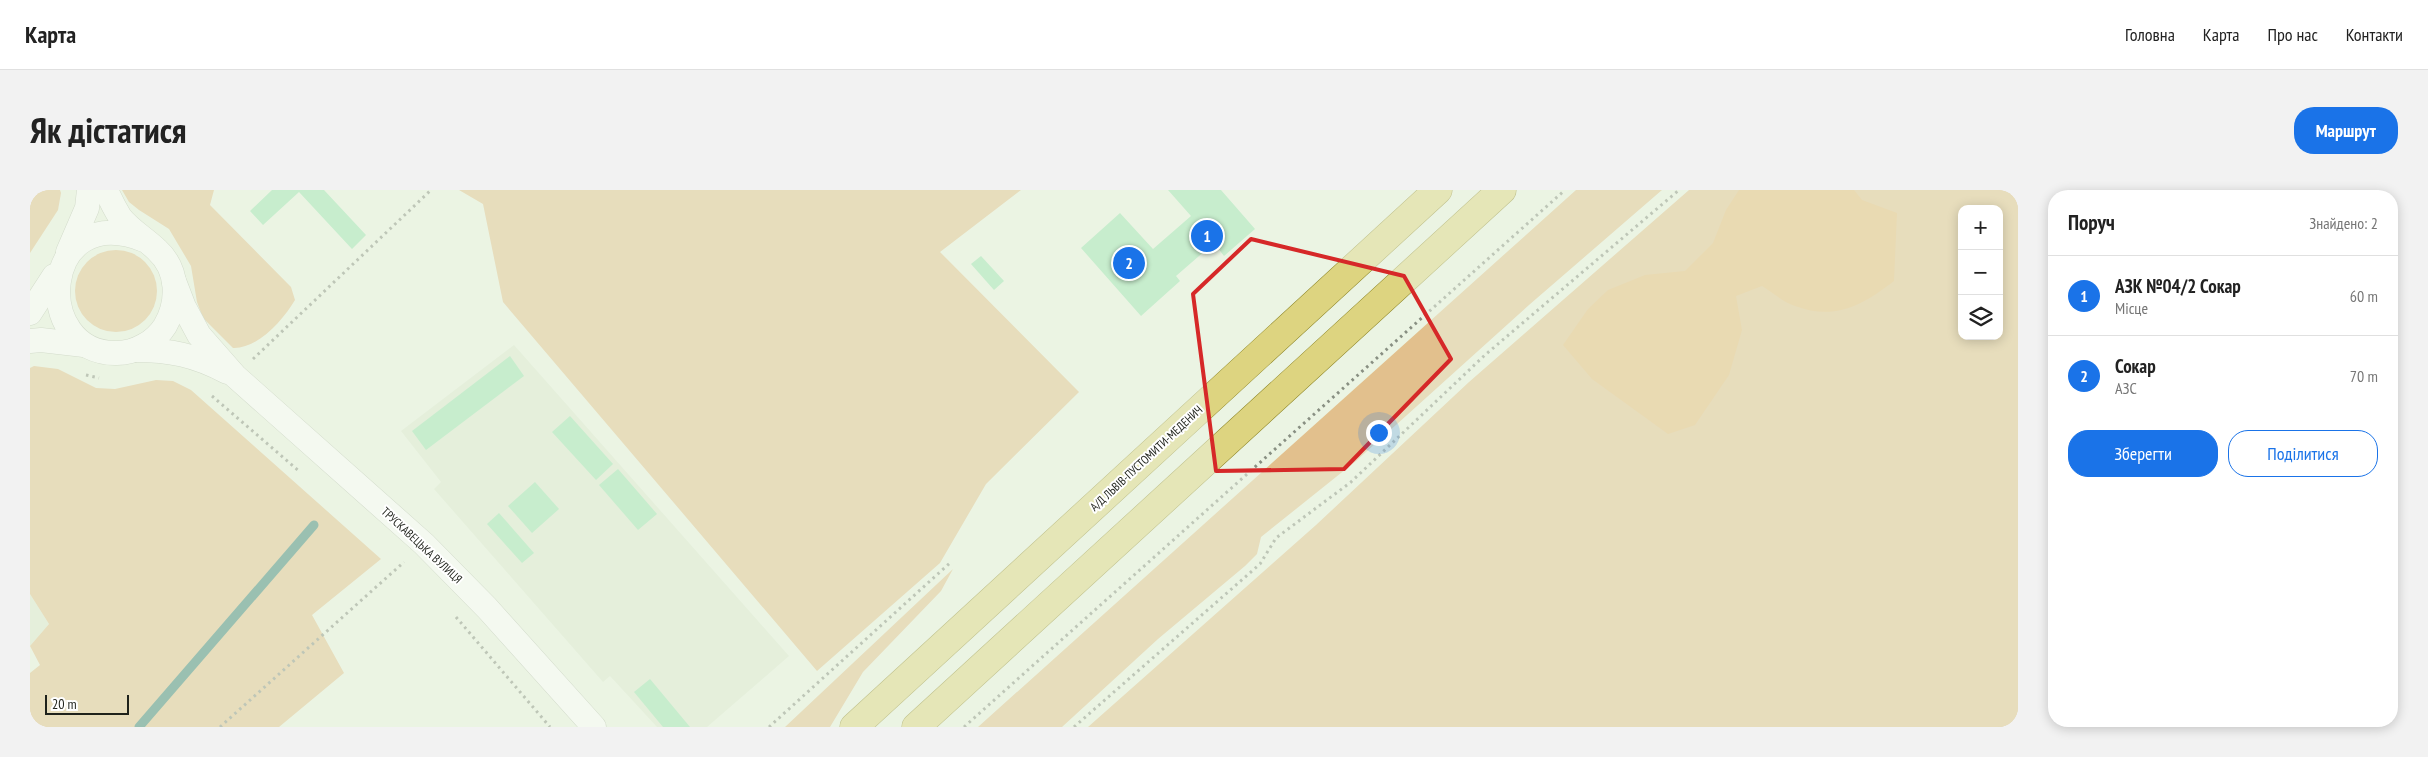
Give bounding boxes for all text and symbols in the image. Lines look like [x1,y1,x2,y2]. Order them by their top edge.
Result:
text: Карта [25,19,76,50]
text: Головна [2125,23,2175,46]
text: Карта [2203,23,2240,46]
text: Про нас [2268,23,2318,46]
text: Контакти [2346,23,2403,46]
text: Як дістатися [30,107,186,153]
button: Маршрут [2294,107,2398,154]
map controls [1958,205,2003,340]
button: + [1958,205,2003,250]
text: Поруч [2068,209,2115,236]
text: Знайдено: 2 [2309,213,2378,233]
pin: 1 [1191,217,1223,255]
pin: 2 [1113,244,1145,282]
button: − [1958,250,2003,295]
text: АЗК №04/2 Сокар [2115,274,2241,298]
text: 1 [2080,286,2088,306]
text: 60 m [2350,286,2378,306]
button: layers [1958,295,2003,340]
text: Місце [2115,298,2148,318]
text: Сокар [2115,354,2156,378]
text: 2 [2080,366,2088,386]
text: 70 m [2350,366,2378,386]
text: АЗС [2115,378,2137,398]
street label: А/Д ЛЬВІВ-ПУСТОМИТИ-МЕДЕНИЧ [1087,402,1205,514]
your location [1366,420,1392,446]
button: Зберегти [2068,430,2218,477]
button: Поділитися [2228,430,2378,477]
street label: ТРУСКАВЕЦЬКА ВУЛИЦЯ [378,504,466,586]
scale bar [45,692,129,715]
text: 20 m [52,695,77,713]

